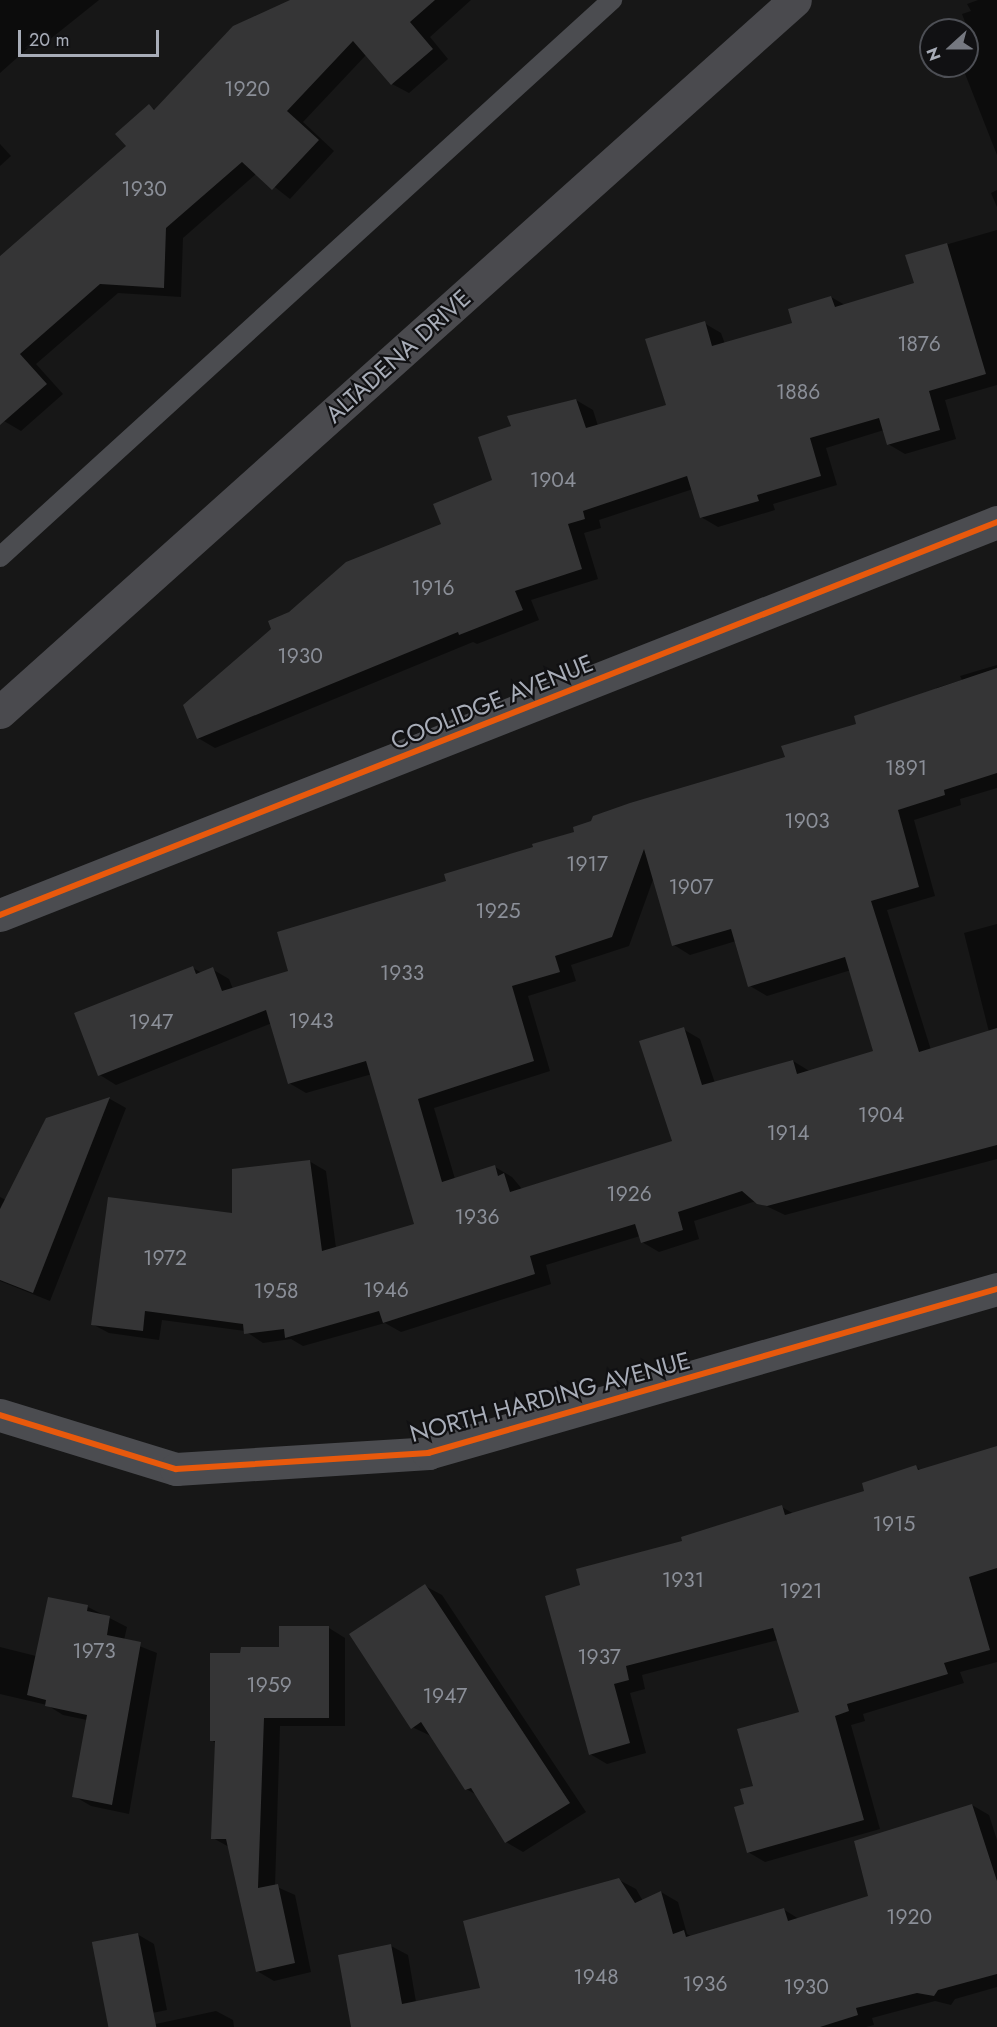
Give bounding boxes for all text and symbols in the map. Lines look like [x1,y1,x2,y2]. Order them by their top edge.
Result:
scale bar [21,18,162,56]
north arrow [919,18,979,78]
text: 20 m [29,27,69,53]
text: N [921,44,947,64]
house number: 1920 [224,76,270,102]
house number: 1930 [121,176,167,202]
street label: ALTADENA DRIVE [319,283,477,429]
house number: 1876 [897,331,941,357]
house number: 1886 [776,379,820,405]
house number: 1904 [530,467,576,493]
house number: 1916 [411,575,455,601]
house number: 1930 [277,643,323,669]
street label: COOLIDGE AVENUE [387,648,597,756]
house number: 1891 [885,755,927,781]
house number: 1903 [784,808,830,834]
house number: 1917 [566,851,608,877]
house number: 1907 [668,874,714,900]
house number: 1925 [475,898,521,924]
house number: 1933 [380,960,424,986]
house number: 1943 [288,1008,334,1034]
house number: 1947 [129,1009,173,1035]
house number: 1904 [858,1102,904,1128]
house number: 1914 [766,1120,810,1146]
house number: 1926 [606,1181,652,1207]
house number: 1936 [454,1204,500,1230]
house number: 1972 [143,1245,187,1271]
house number: 1946 [363,1277,409,1303]
house number: 1958 [254,1278,298,1304]
street label: NORTH HARDING AVENUE [407,1346,693,1448]
house number: 1915 [873,1511,915,1537]
house number: 1931 [662,1567,704,1593]
house number: 1921 [780,1578,822,1604]
house number: 1973 [72,1638,116,1664]
house number: 1937 [577,1644,621,1670]
house number: 1959 [246,1672,292,1698]
house number: 1947 [423,1683,467,1709]
house number: 1920 [886,1904,932,1930]
house number: 1948 [573,1964,619,1990]
house number: 1936 [682,1971,728,1997]
house number: 1930 [783,1974,829,2000]

